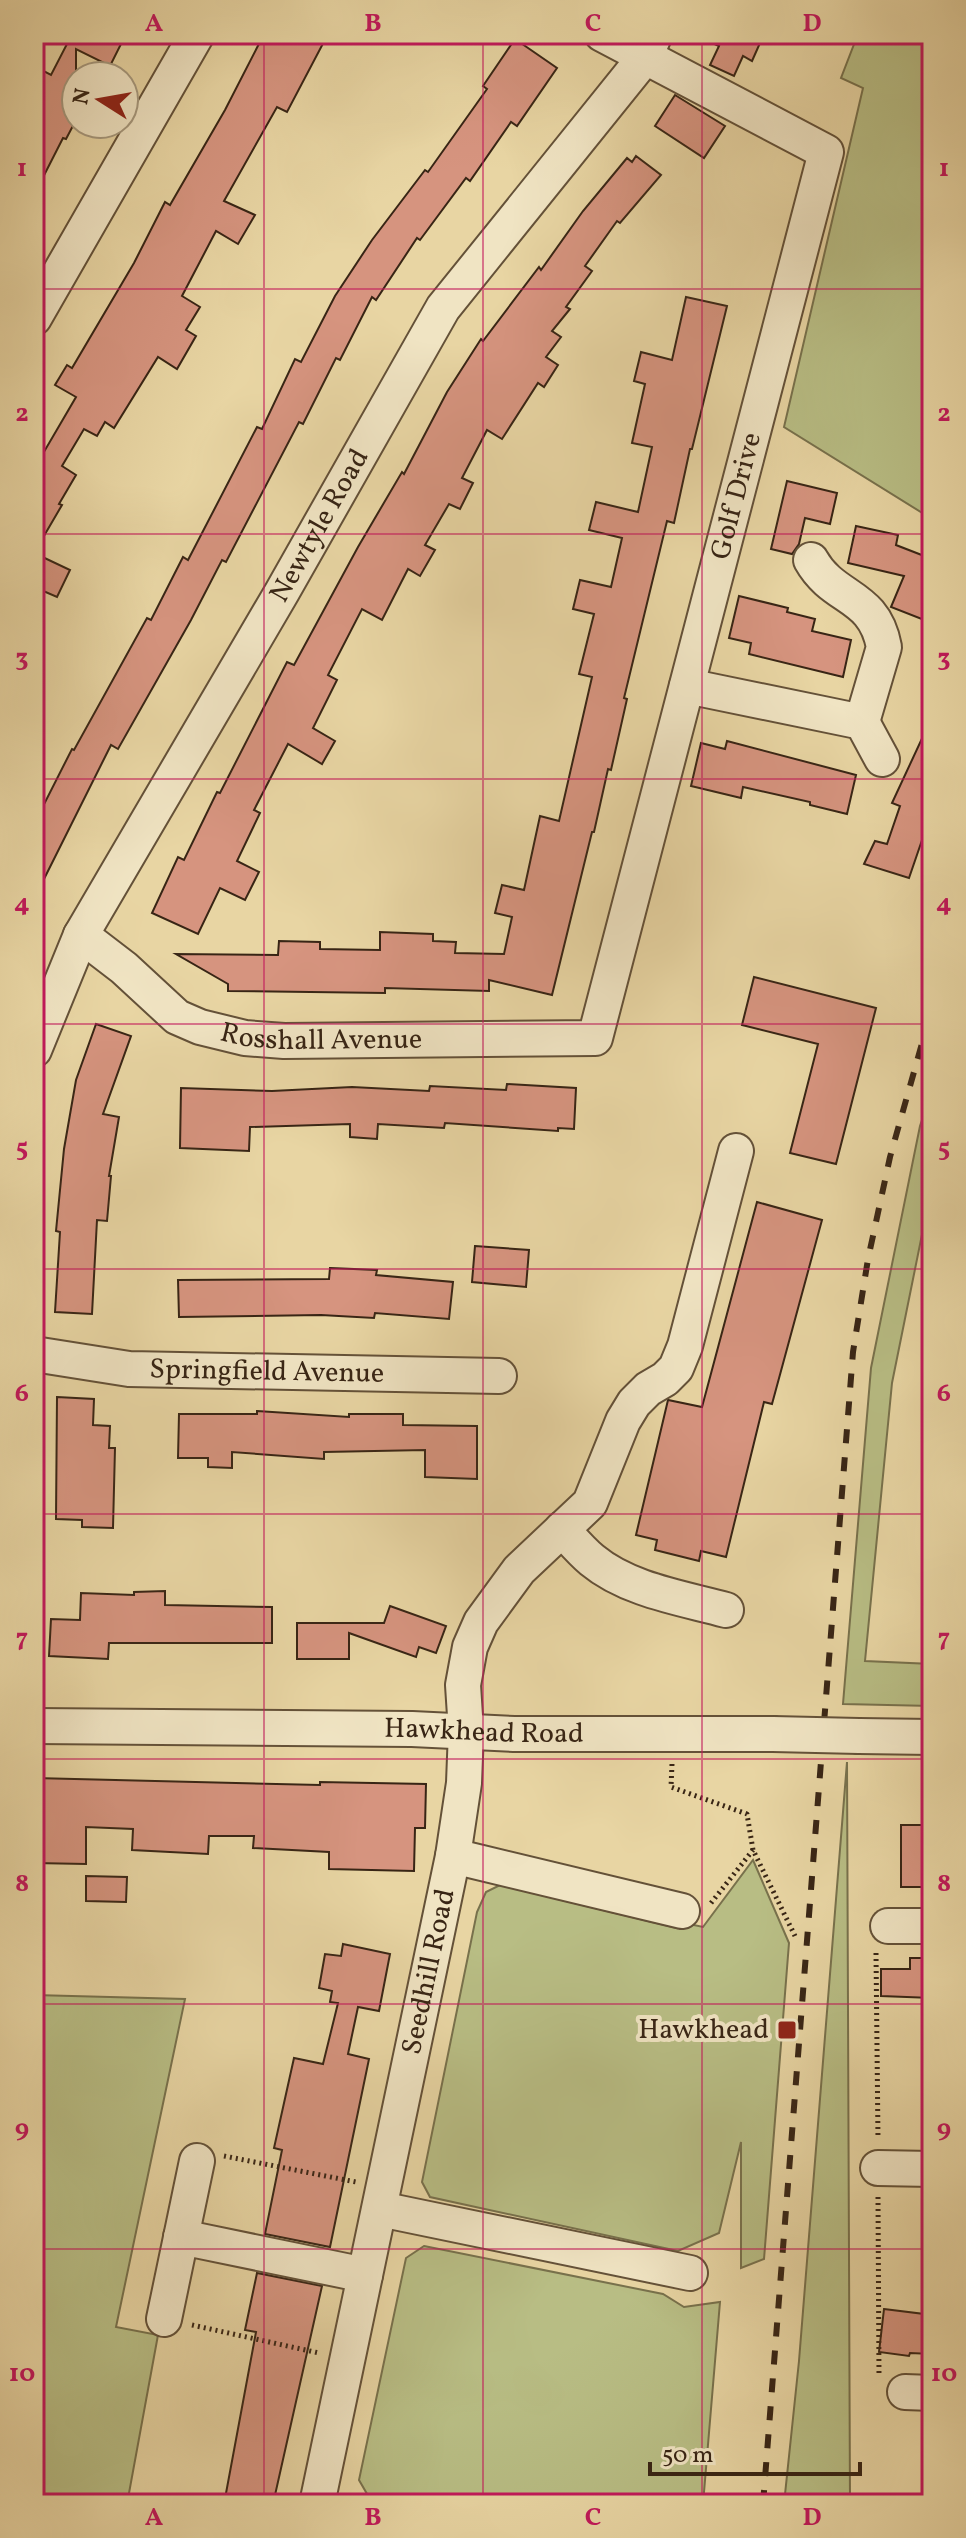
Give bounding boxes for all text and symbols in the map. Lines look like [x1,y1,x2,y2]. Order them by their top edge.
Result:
text: A [145,6,164,42]
text: B [364,6,382,42]
text: C [585,6,601,42]
text: D [802,6,822,42]
north arrow [60,60,140,140]
text: N [66,86,100,107]
text: 1 [17,151,27,187]
text: 1 [939,151,949,187]
text: 2 [15,396,29,432]
text: 2 [937,396,951,432]
street label: Golf Drive [701,428,772,564]
street label: Newtyle Road [260,442,379,610]
text: 3 [15,641,29,677]
text: 3 [937,641,951,677]
text: 4 [14,886,30,922]
text: 4 [936,886,952,922]
street label: Rosshall Avenue [216,1013,422,1061]
text: 5 [16,1131,28,1167]
text: 5 [938,1131,950,1167]
street label: Springfield Avenue [149,1350,385,1393]
text: 6 [15,1376,29,1412]
text: 6 [937,1376,951,1412]
text: 7 [16,1621,28,1657]
text: 7 [938,1621,950,1657]
street label: Hawkhead Road [384,1709,584,1754]
text: 8 [15,1866,29,1902]
text: 8 [937,1866,951,1902]
street label: Seedhill Road [392,1885,465,2058]
place label: Hawkhead [638,2011,769,2050]
marker: Hawkhead [776,2019,798,2041]
text: 9 [15,2111,29,2147]
text: 9 [937,2111,951,2147]
text: 10 [9,2356,35,2392]
text: 10 [931,2356,957,2392]
scale bar [650,2426,860,2476]
text: 50 m [662,2439,714,2473]
text: A [145,2500,164,2536]
text: B [364,2500,382,2536]
text: C [585,2500,601,2536]
text: D [802,2500,822,2536]

